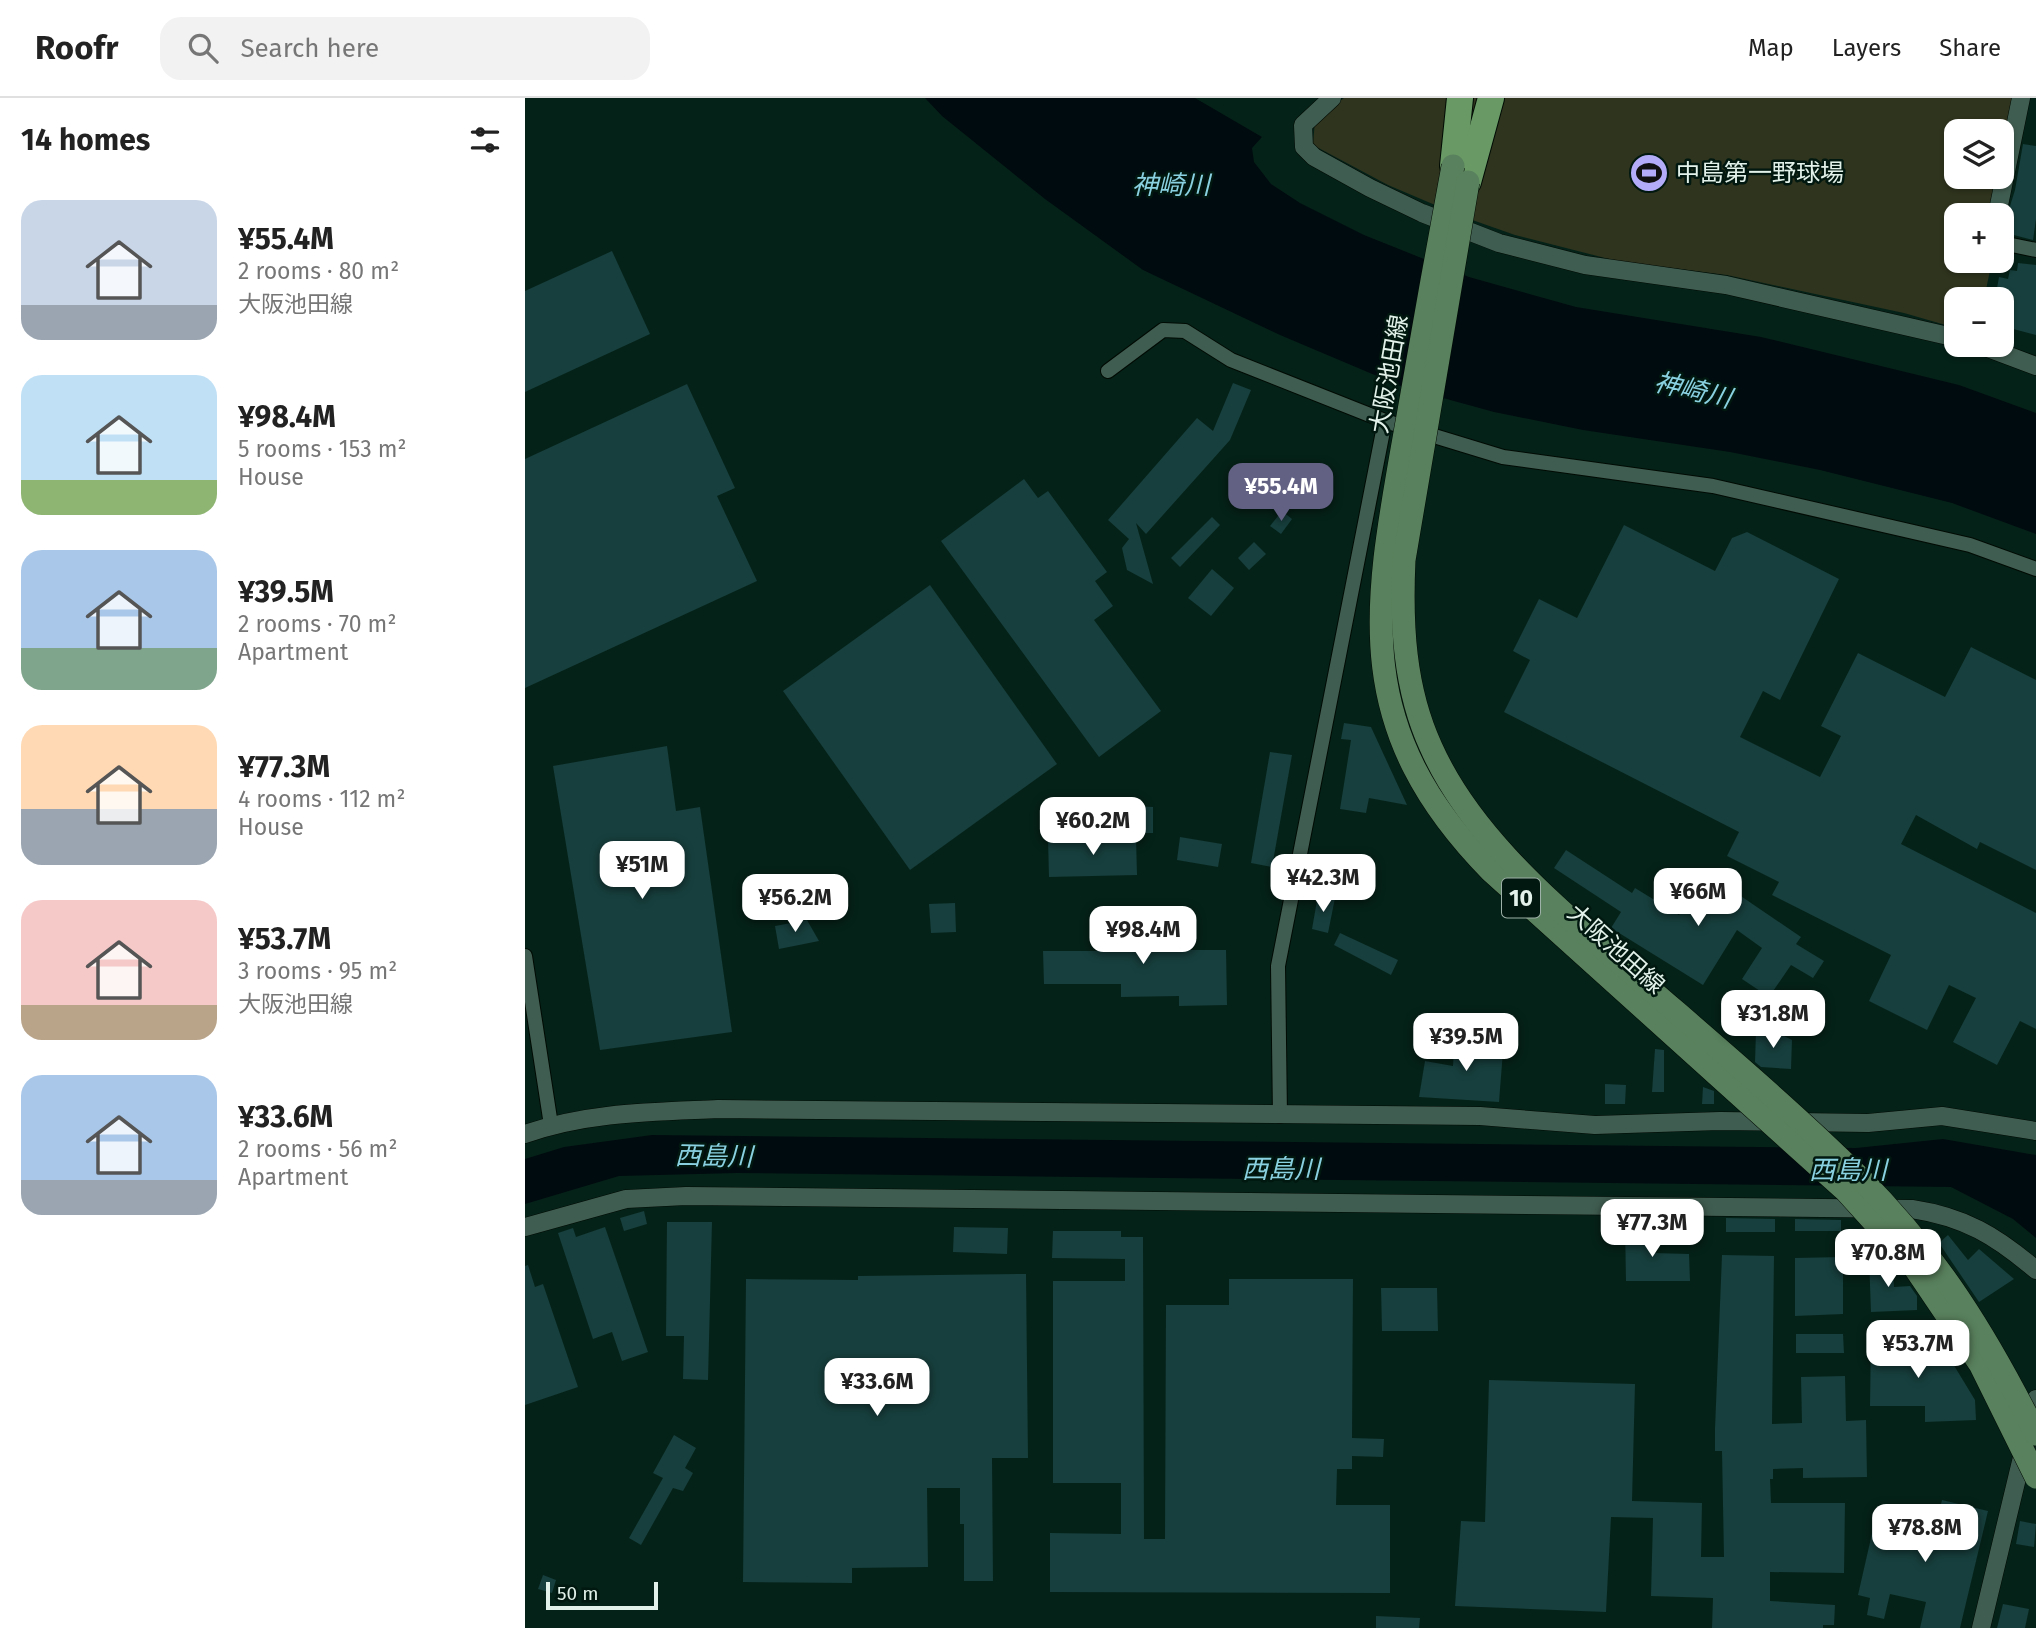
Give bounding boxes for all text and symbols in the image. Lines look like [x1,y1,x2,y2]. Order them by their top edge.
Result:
search box [160,17,650,80]
text: Roofr [35,28,118,68]
icon: search [184,29,222,67]
text: Search here [240,33,379,64]
text: Map [1748,34,1794,62]
text: Layers [1832,34,1901,62]
text: Share [1939,34,2001,62]
map controls [1944,119,2014,357]
button: layers [1944,119,2014,189]
icon: filters [466,121,504,159]
text: 14 homes [21,122,150,158]
sports icon: 中島第一野球場 [1628,152,1670,194]
place label: 中島第一野球場 [1676,159,1844,187]
water label: 神崎川 [1132,170,1213,201]
button: + [1944,203,2014,273]
text: ¥55.4M [238,221,334,257]
icon: home [77,228,161,312]
text: 2 rooms · 80 m² [238,257,399,285]
button: − [1944,287,2014,357]
text: 大阪池田線 [238,290,353,318]
street label: 大阪池田線 [1365,312,1413,436]
water label: 神崎川 [1651,367,1737,415]
text: ¥98.4M [238,399,336,435]
icon: home [77,403,161,487]
text: 5 rooms · 153 m² [238,435,407,463]
text: House [238,463,304,491]
pin: ¥55.4M [1224,464,1338,523]
text: ¥55.4M [1244,472,1318,500]
text: ¥39.5M [238,574,334,610]
icon: home [77,578,161,662]
text: 2 rooms · 70 m² [238,610,396,638]
text: Apartment [238,638,348,666]
text: ¥77.3M [238,749,330,785]
icon: home [77,753,161,837]
text: 4 rooms · 112 m² [238,785,405,813]
pin: ¥60.2M [1036,798,1150,857]
text: ¥60.2M [1056,806,1130,834]
text: House [238,813,304,841]
pin: ¥51M [601,842,683,901]
text: ¥51M [616,850,668,878]
pin: ¥42.3M [1266,854,1380,914]
text: ¥42.3M [1287,863,1359,891]
pin: ¥66M [1657,868,1739,928]
pin: ¥56.2M [738,874,852,934]
text: ¥66M [1670,877,1726,905]
road number: 10 [1502,878,1540,918]
text: ¥56.2M [758,883,832,911]
street label: 大阪池田線 [1562,898,1670,1000]
pin: ¥98.4M [1086,906,1200,966]
text: ¥98.4M [1105,915,1181,943]
text: ¥53.7M [238,921,331,957]
icon: home [77,928,161,1012]
text: 3 rooms · 95 m² [238,957,397,985]
text: 大阪池田線 [238,990,353,1018]
pin: ¥31.8M [1716,990,1830,1050]
text: ¥31.8M [1737,999,1809,1027]
pin: ¥39.5M [1409,1014,1523,1073]
text: ¥39.5M [1429,1022,1503,1050]
text: ¥33.6M [238,1099,333,1135]
icon: home [77,1103,161,1187]
text: 2 rooms · 56 m² [238,1135,397,1163]
water label: 西島川 [675,1140,756,1173]
water label: 西島川 [1242,1154,1323,1185]
water label: 西島川 [1809,1155,1890,1186]
text: Apartment [238,1163,348,1191]
pin: ¥77.3M [1595,1200,1709,1259]
text: ¥77.3M [1617,1208,1687,1236]
pin: ¥70.8M [1831,1230,1945,1289]
text: ¥70.8M [1851,1238,1925,1266]
pin: ¥53.7M [1861,1320,1975,1380]
text: ¥53.7M [1882,1329,1954,1357]
pin: ¥33.6M [820,1358,934,1418]
text: ¥33.6M [841,1367,913,1395]
pin: ¥78.8M [1868,1504,1982,1564]
text: ¥78.8M [1888,1513,1962,1541]
scale bar [546,1579,658,1611]
text: 50 m [557,1582,598,1605]

